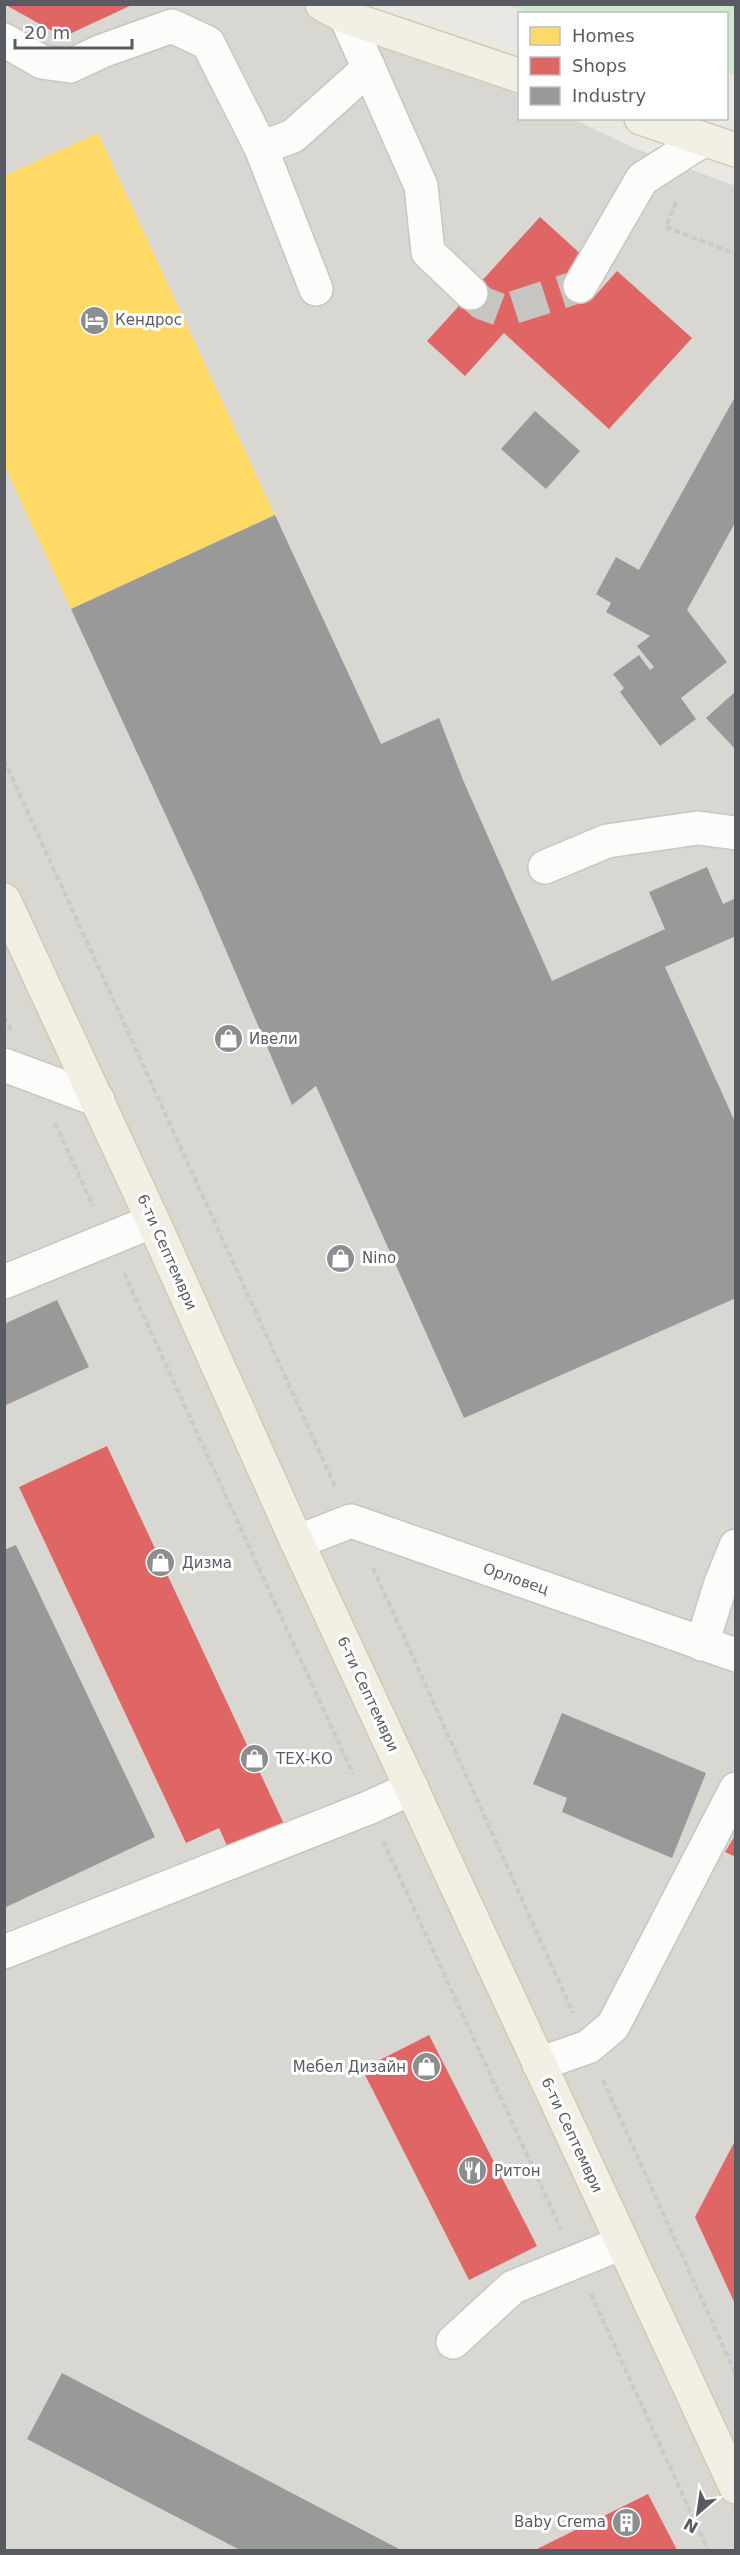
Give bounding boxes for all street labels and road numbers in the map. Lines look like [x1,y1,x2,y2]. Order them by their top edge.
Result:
street label: 6-ти Септември [133,1191,201,1313]
street label: Орловец [481,1559,551,1599]
street label: 6-ти Септември [333,1633,403,1755]
street label: 6-ти Септември [537,2074,607,2196]

